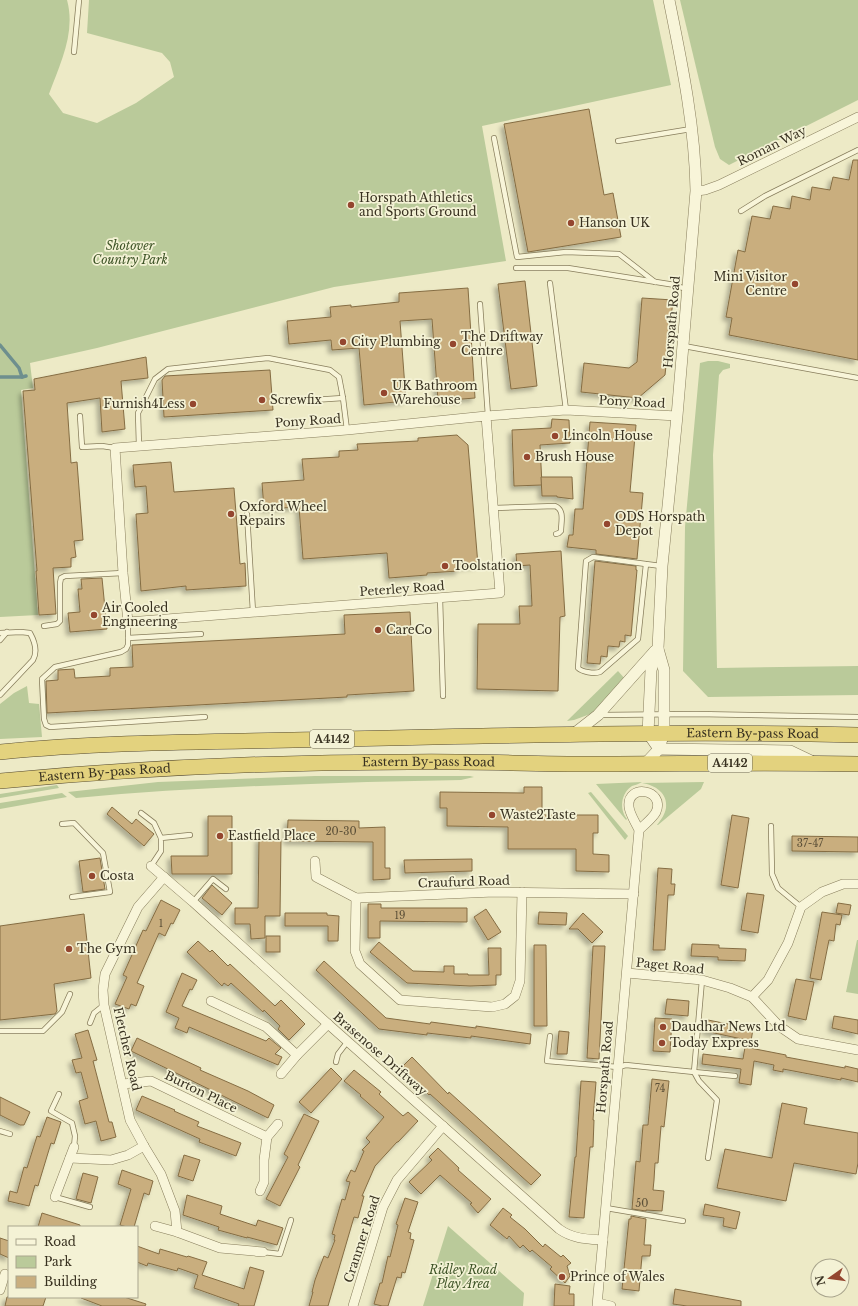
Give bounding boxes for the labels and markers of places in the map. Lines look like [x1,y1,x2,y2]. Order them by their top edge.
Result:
place label: Horspath Athletics and Sports Ground [359,190,477,219]
marker: Horspath Athletics and Sports Ground [346,200,356,210]
place label: Hanson UK [579,215,650,230]
marker: Hanson UK [566,218,576,228]
place label: Mini Visitor Centre [713,269,787,298]
marker: Mini Visitor Centre [790,279,800,289]
place label: The Driftway Centre [461,329,544,358]
place label: City Plumbing [351,334,441,349]
marker: City Plumbing [338,337,348,347]
marker: The Driftway Centre [448,339,458,349]
place label: UK Bathroom Warehouse [391,378,478,407]
marker: UK Bathroom Warehouse [379,388,389,398]
place label: Screwfix [270,392,323,407]
marker: Screwfix [257,395,267,405]
place label: Furnish4Less [104,396,185,411]
marker: Furnish4Less [188,399,198,409]
place label: Lincoln House [563,428,653,443]
marker: Lincoln House [550,431,560,441]
place label: Brush House [535,449,614,464]
marker: Brush House [522,452,532,462]
place label: Oxford Wheel Repairs [239,499,327,528]
marker: Oxford Wheel Repairs [226,509,236,519]
place label: ODS Horspath Depot [615,509,705,538]
marker: ODS Horspath Depot [602,519,612,529]
place label: Toolstation [453,558,522,573]
marker: Toolstation [440,561,450,571]
place label: Air Cooled Engineering [101,600,178,629]
marker: Air Cooled Engineering [89,610,99,620]
place label: CareCo [386,622,432,637]
marker: CareCo [373,625,383,635]
place label: Waste2Taste [499,807,576,822]
marker: Waste2Taste [487,810,497,820]
place label: Eastfield Place [228,828,316,843]
marker: Eastfield Place [215,831,225,841]
place label: Costa [100,868,134,883]
marker: Costa [87,871,97,881]
place label: The Gym [77,941,136,956]
marker: The Gym [64,944,74,954]
place label: Daudhar News Ltd [671,1019,786,1034]
marker: Daudhar News Ltd [658,1022,668,1032]
place label: Today Express [670,1035,759,1050]
marker: Today Express [657,1038,667,1048]
place label: Prince of Wales [570,1269,665,1284]
marker: Prince of Wales [557,1272,567,1282]

